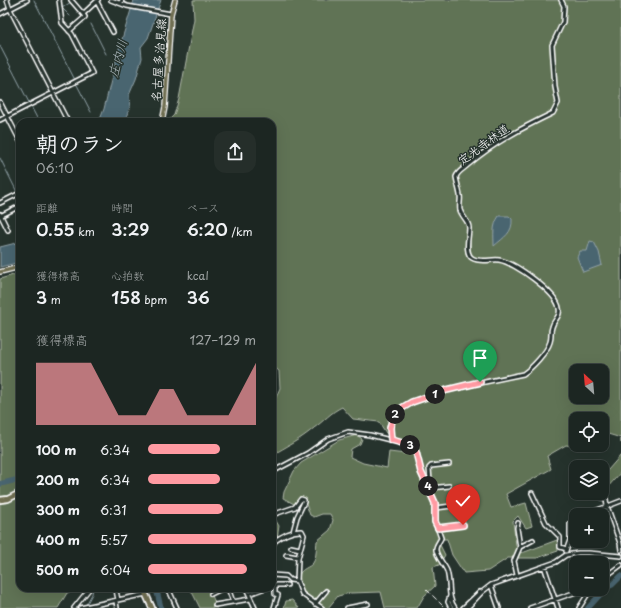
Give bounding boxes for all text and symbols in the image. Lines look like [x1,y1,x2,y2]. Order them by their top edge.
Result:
street label: 名古屋多治見線 [146,17,170,103]
water label: 庄内川 [103,37,131,79]
street label: 定光寺林道 [453,119,513,169]
text: 朝のラン [36,126,124,159]
button: share [214,131,256,173]
text: 06:10 [36,158,74,177]
text: 距離 [36,199,58,216]
text: 時間 [111,199,133,216]
text: ペース [187,199,219,216]
text: 0.55 [36,216,75,242]
text: 3:29 [111,216,149,242]
text: 6:20 [187,216,228,242]
text: km [75,223,95,240]
text: /km [228,223,253,240]
text: 獲得標高 [36,267,80,284]
text: 心拍数 [111,267,144,284]
text: kcal [187,267,209,284]
text: 3 [36,284,47,310]
text: 158 [111,284,141,310]
text: 36 [187,284,210,310]
text: m [47,291,61,308]
text: bpm [141,291,167,308]
text: 獲得標高 [36,330,88,349]
text: 127–129 m [189,330,256,349]
pin [463,341,497,382]
icon: arrive [469,347,491,369]
north arrow [569,364,609,404]
map controls [569,364,609,596]
pin: 1 [425,384,445,404]
text: 1 [432,385,438,402]
pin: 2 [385,404,405,424]
text: 2 [391,405,399,422]
button: locate [569,412,609,452]
pin: 3 [400,435,420,455]
text: 3 [406,436,414,453]
text: 100 m [36,440,77,459]
text: 6:34 [100,440,130,459]
button: layers [569,460,609,500]
text: 200 m [36,470,80,489]
text: 6:34 [100,470,130,489]
pin: 4 [418,476,438,496]
text: 4 [424,477,432,494]
pin [446,484,480,525]
icon: check [452,490,474,512]
text: 300 m [36,500,80,519]
text: 6:31 [100,500,126,519]
button: + [569,508,609,548]
text: 400 m [36,530,80,549]
text: 5:57 [100,530,128,549]
button: − [569,556,609,596]
text: 500 m [36,560,79,579]
text: 6:04 [100,560,131,579]

